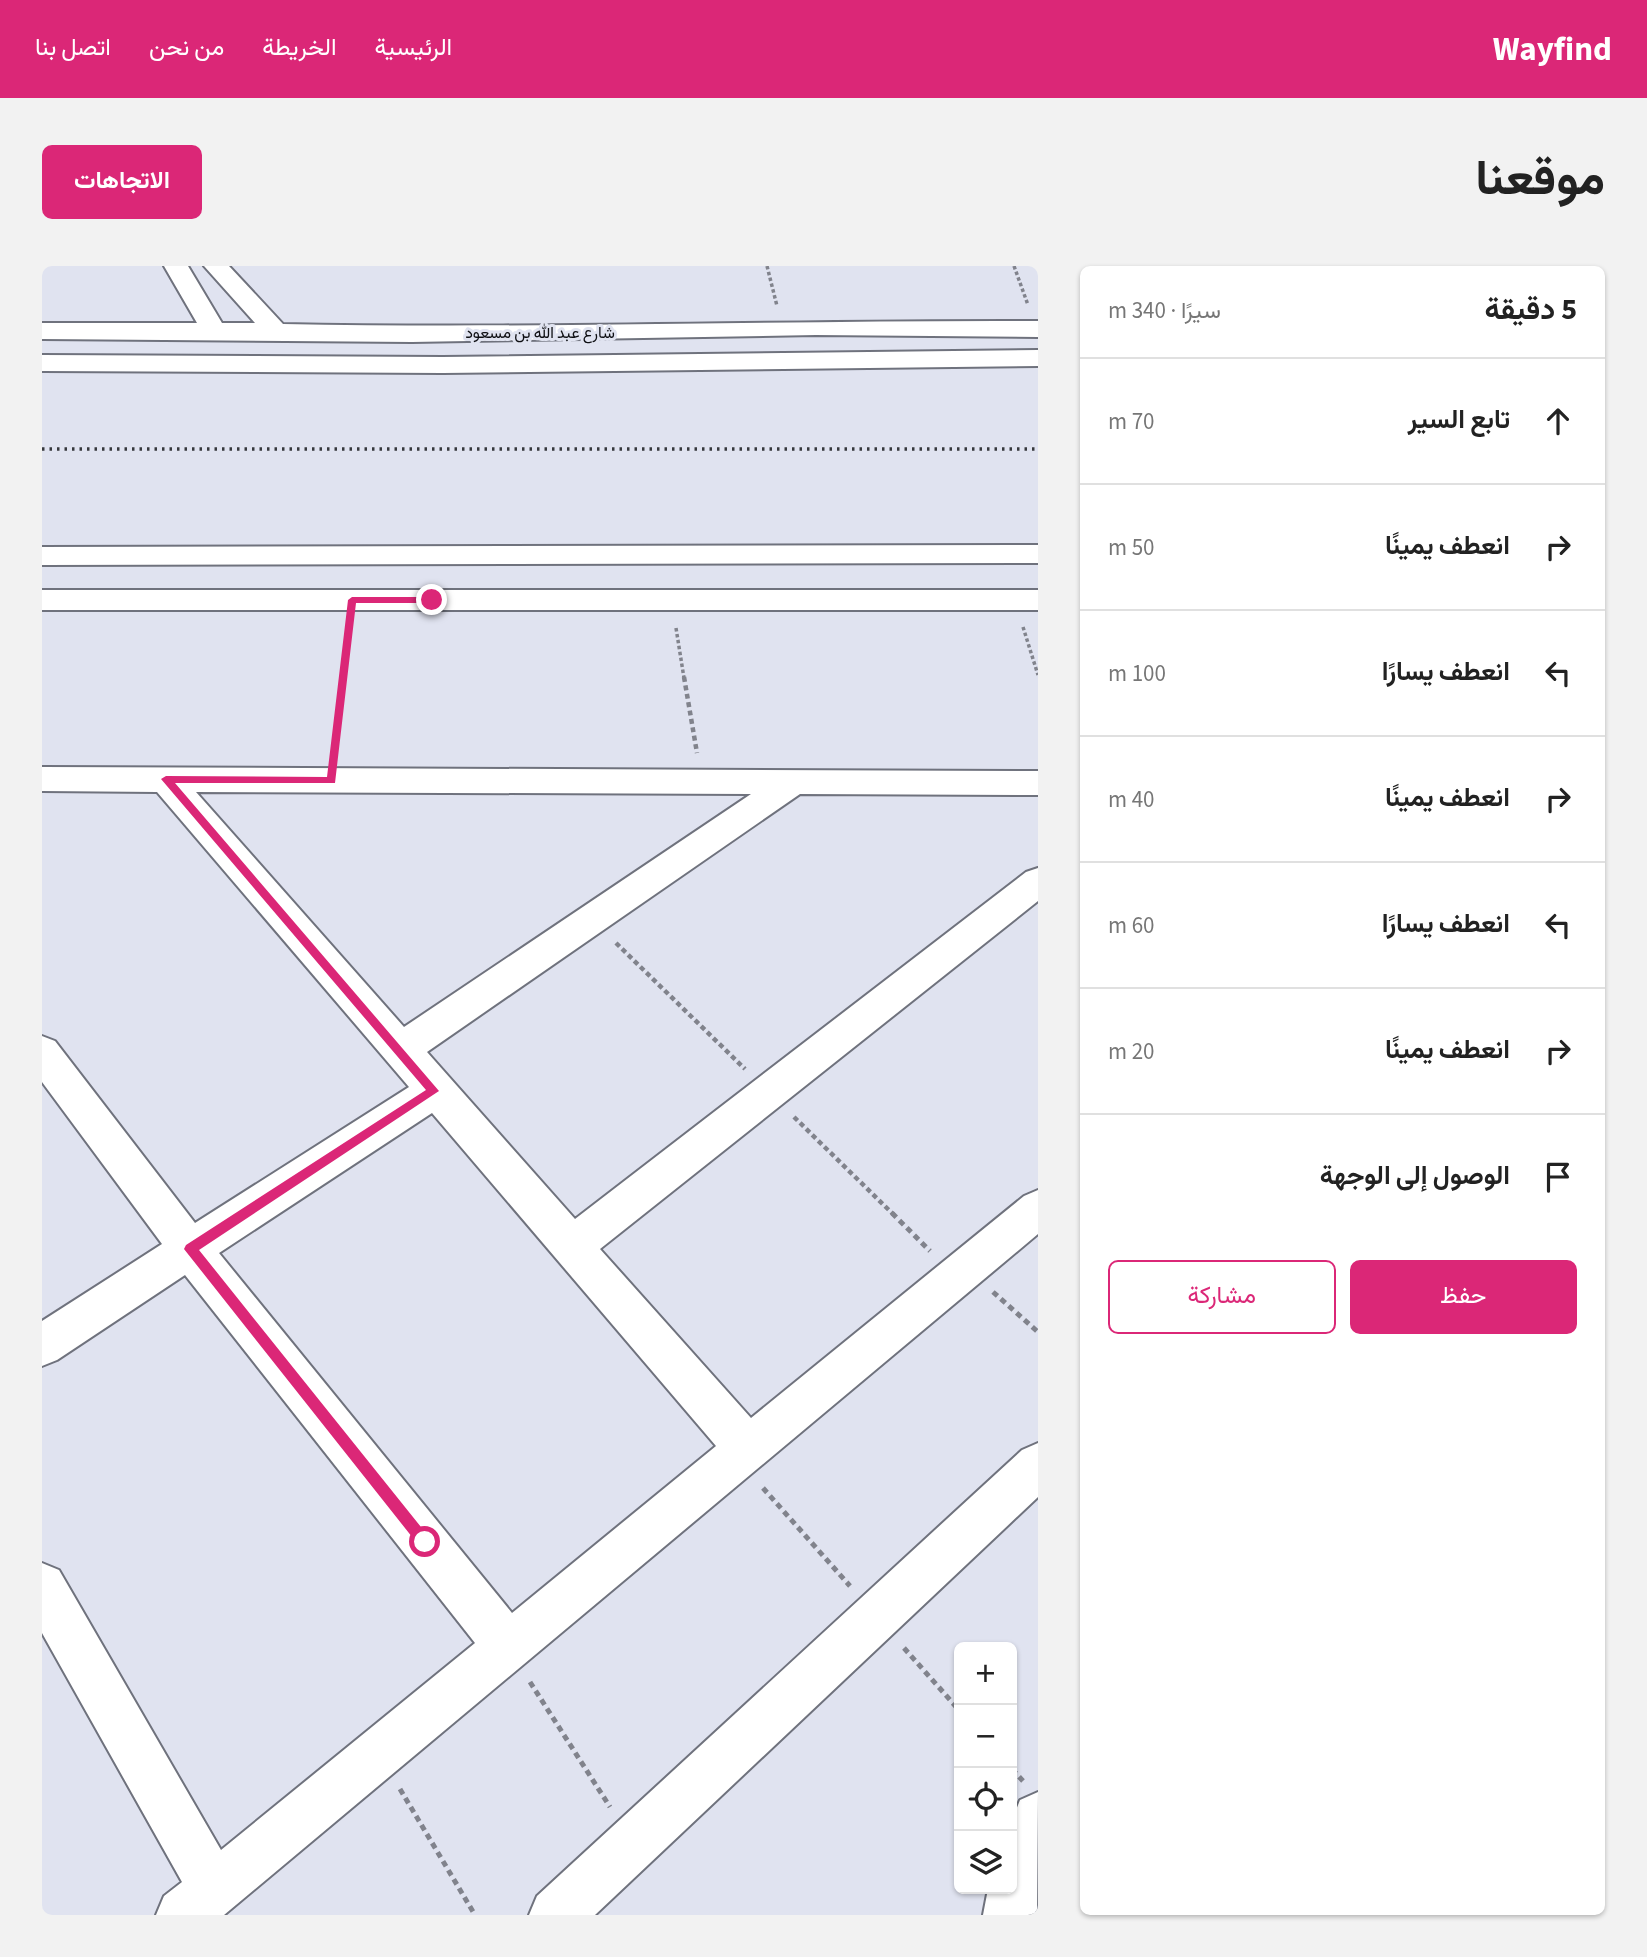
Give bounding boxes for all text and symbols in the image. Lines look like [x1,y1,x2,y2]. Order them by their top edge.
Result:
text: Wayfind [1493,26,1612,73]
text: اتصل بنا [35,30,111,65]
text: من نحن [149,30,224,65]
text: الخريطة [262,30,337,65]
text: الرئيسية [375,30,452,65]
text: موقعنا [1475,144,1605,214]
button: الاتجاهات [42,145,202,219]
text: 5 دقيقة [1484,288,1577,331]
text: سيرًا · 340 m [1108,294,1221,327]
street label: شارع عبد الله بن مسعود [465,322,615,344]
text: تابع السير [1408,401,1510,438]
icon: ahead [1539,402,1577,440]
text: 70 m [1108,405,1155,438]
text: انعطف يمينًا [1385,527,1510,564]
icon: right [1539,528,1577,566]
text: 50 m [1108,531,1155,564]
route end [416,584,447,615]
text: انعطف يسارًا [1382,653,1510,690]
icon: left [1539,654,1577,692]
text: 100 m [1108,657,1166,690]
text: انعطف يمينًا [1385,779,1510,816]
icon: right [1539,780,1577,818]
text: 40 m [1108,783,1155,816]
text: انعطف يسارًا [1382,905,1510,942]
icon: left [1539,906,1577,944]
text: 60 m [1108,909,1155,942]
text: انعطف يمينًا [1385,1031,1510,1068]
icon: right [1539,1032,1577,1070]
text: 20 m [1108,1035,1155,1068]
text: الوصول إلى الوجهة [1320,1157,1510,1194]
icon: arrive [1539,1158,1577,1196]
button: مشاركة [1108,1260,1336,1334]
button: حفظ [1350,1260,1577,1334]
route start [409,1526,440,1557]
map controls [954,1642,1017,1894]
button: + [954,1642,1017,1705]
button: − [954,1705,1017,1768]
button: locate [954,1768,1017,1831]
button: layers [954,1831,1017,1894]

